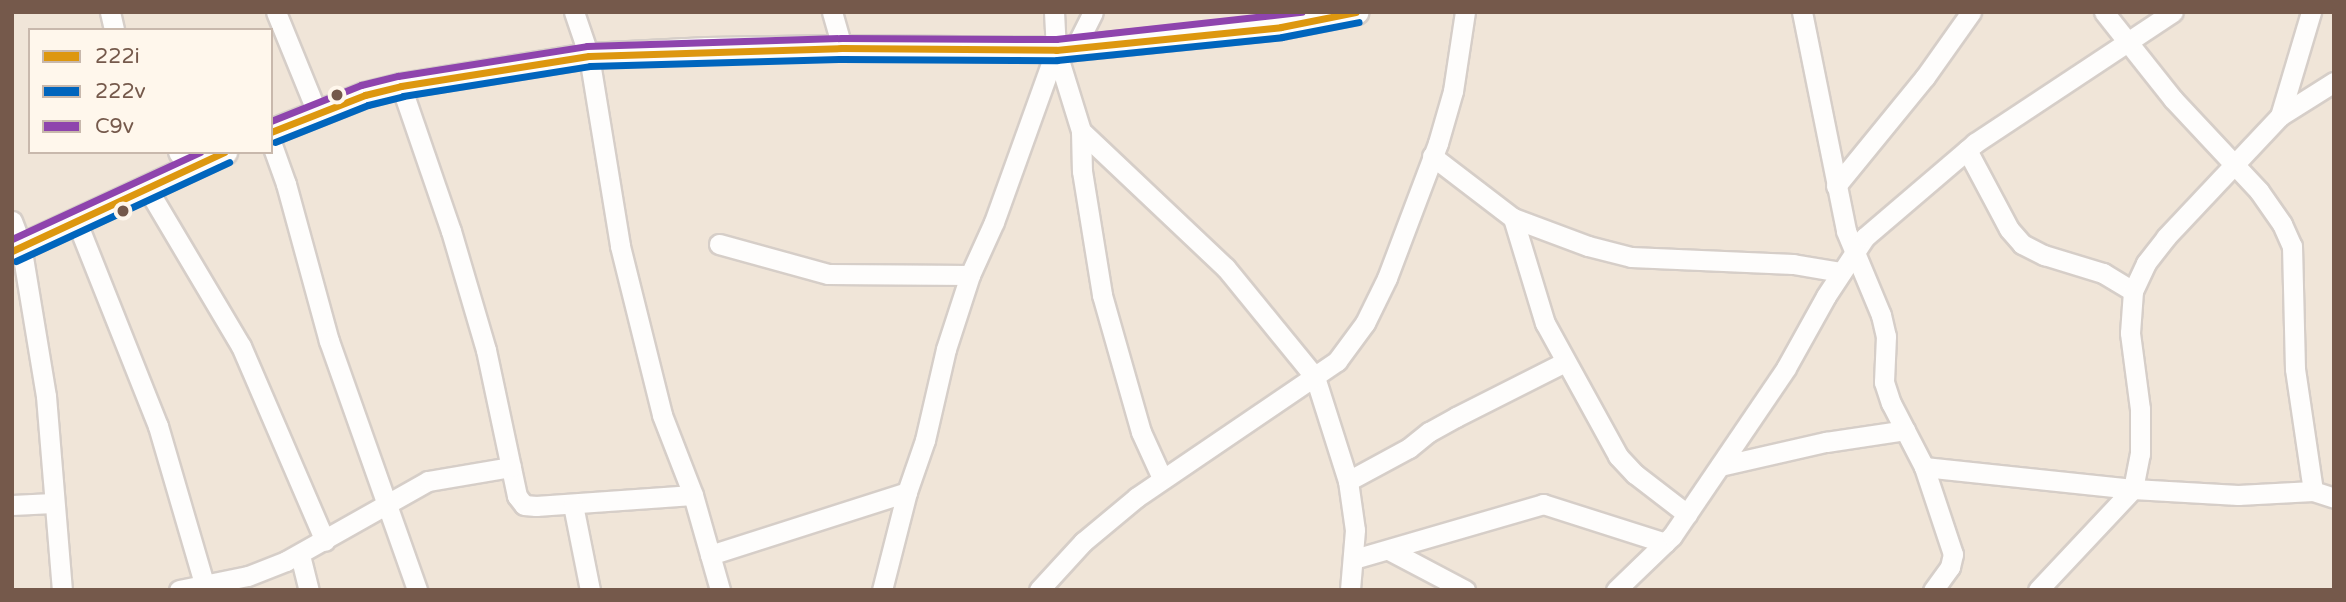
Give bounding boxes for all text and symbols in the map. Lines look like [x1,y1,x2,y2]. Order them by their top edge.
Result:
legend [28,28,273,154]
text: 222i [95,44,140,69]
text: 222v [95,79,146,104]
unlabelled marker [330,88,344,102]
text: C9v [95,114,134,139]
unlabelled marker [116,204,130,218]

